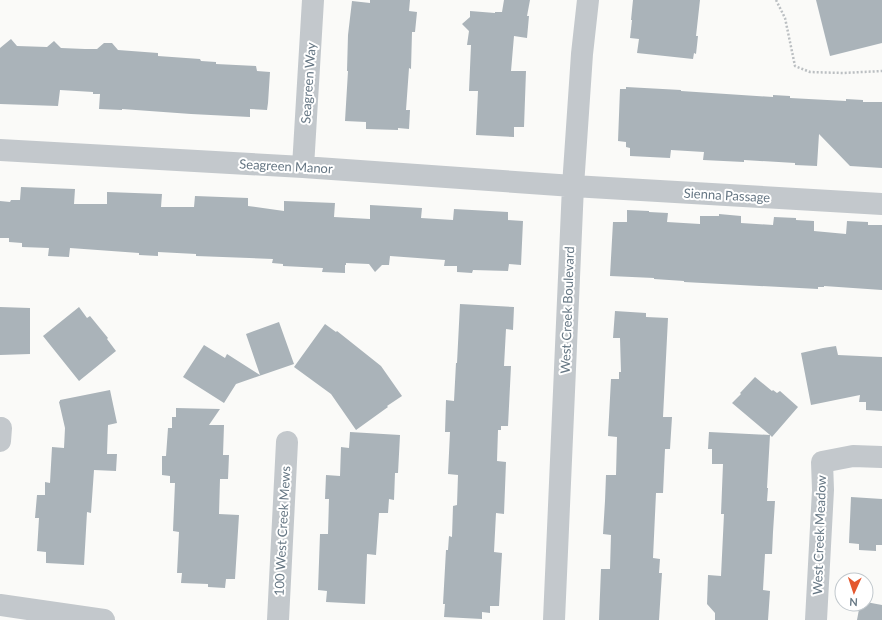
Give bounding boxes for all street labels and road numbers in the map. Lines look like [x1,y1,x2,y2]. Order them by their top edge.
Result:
street label: Seagreen Way [297,42,319,124]
street label: Seagreen Manor [239,156,333,176]
street label: Sienna Passage [683,185,771,205]
street label: West Creek Boulevard [557,246,577,374]
street label: 100 West Creek Mews [271,465,293,596]
street label: West Creek Meadow [809,475,829,595]

